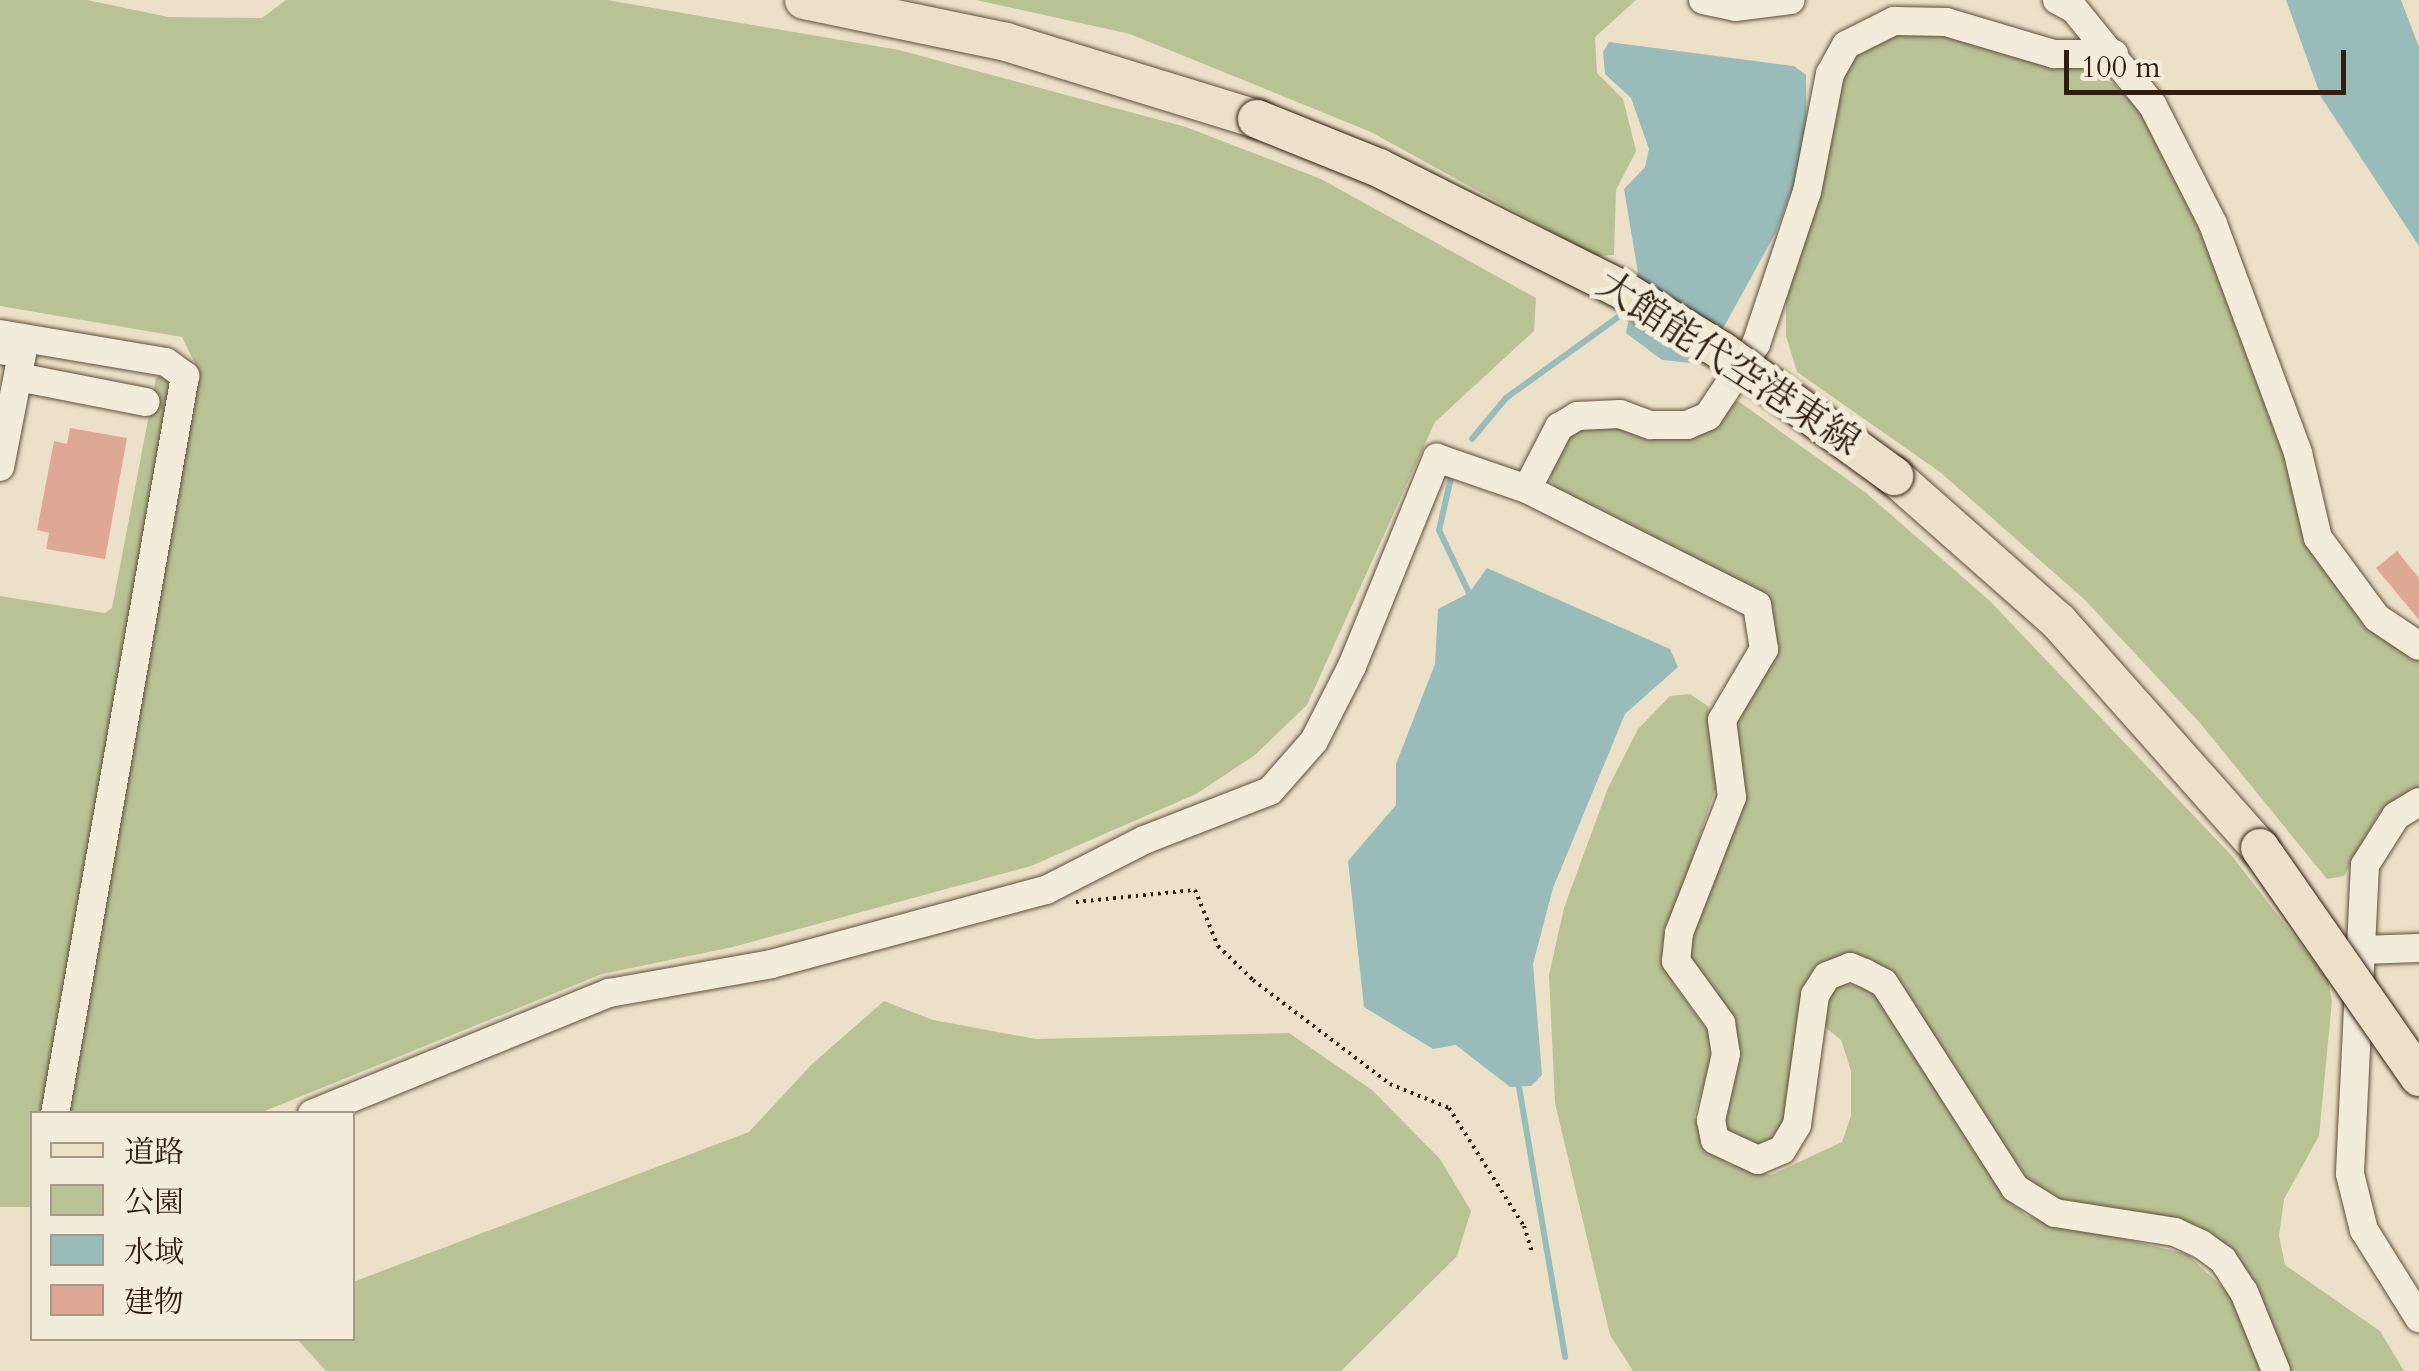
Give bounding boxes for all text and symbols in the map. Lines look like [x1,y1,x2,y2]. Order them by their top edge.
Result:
scale bar [2069,30,2352,92]
text: 100 m [2081,47,2161,88]
street label: 大館能代空港東線 [1588,262,1868,466]
legend [30,1111,355,1341]
text: 道路 [124,1132,184,1173]
text: 公園 [124,1182,184,1223]
text: 水域 [124,1232,184,1273]
text: 建物 [124,1282,184,1323]

